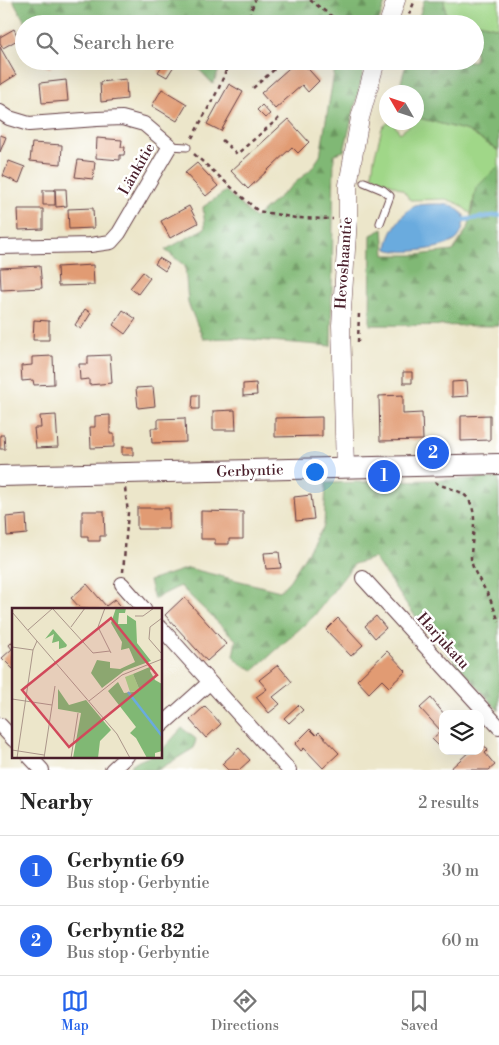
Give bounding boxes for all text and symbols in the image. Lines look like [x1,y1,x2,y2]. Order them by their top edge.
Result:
search box [15,15,484,70]
icon: search [33,29,61,57]
text: Search here [73,31,174,55]
north arrow [379,85,424,130]
street label: Länkitie [115,140,159,198]
street label: Hevoshaantie [331,216,357,310]
pin: 2 [417,434,449,472]
pin: 1 [368,457,400,495]
your location [302,459,328,485]
street label: Gerbyntie [216,460,284,482]
inset map [12,608,162,758]
street label: Harjukatu [413,609,474,674]
map controls [439,710,484,755]
button: layers [439,710,484,755]
text: Nearby [20,790,93,816]
text: 2 results [418,793,479,813]
text: Gerbyntie 69 [67,849,184,873]
text: 1 [32,861,40,881]
text: 30 m [442,861,479,881]
text: Bus stop · Gerbyntie [67,873,210,893]
text: Gerbyntie 82 [67,919,184,943]
text: 2 [31,931,41,951]
text: 60 m [441,931,479,951]
text: Bus stop · Gerbyntie [67,943,210,963]
tab: Map [61,987,89,1035]
tab: Directions [211,987,279,1035]
tab: Saved [401,987,438,1035]

